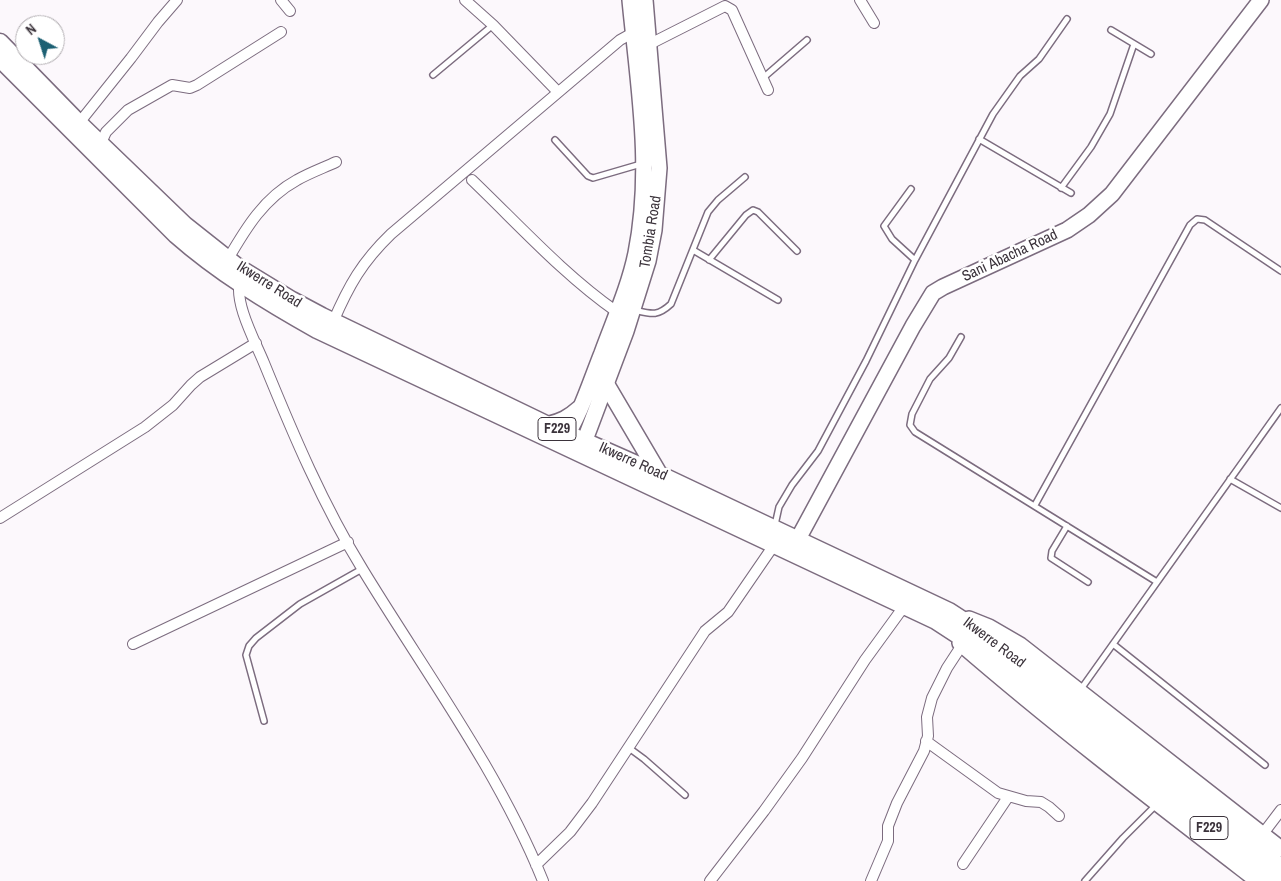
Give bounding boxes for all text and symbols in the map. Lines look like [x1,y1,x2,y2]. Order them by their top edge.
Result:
north arrow [15,15,65,65]
text: N [22,20,40,39]
street label: Tombia Road [636,194,666,270]
street label: Sani Abacha Road [959,226,1061,286]
street label: Ikwerre Road [233,258,305,312]
road number: F229 [538,418,576,440]
street label: Ikwerre Road [596,439,670,485]
street label: Ikwerre Road [959,614,1029,672]
road number: F229 [1190,816,1228,840]

